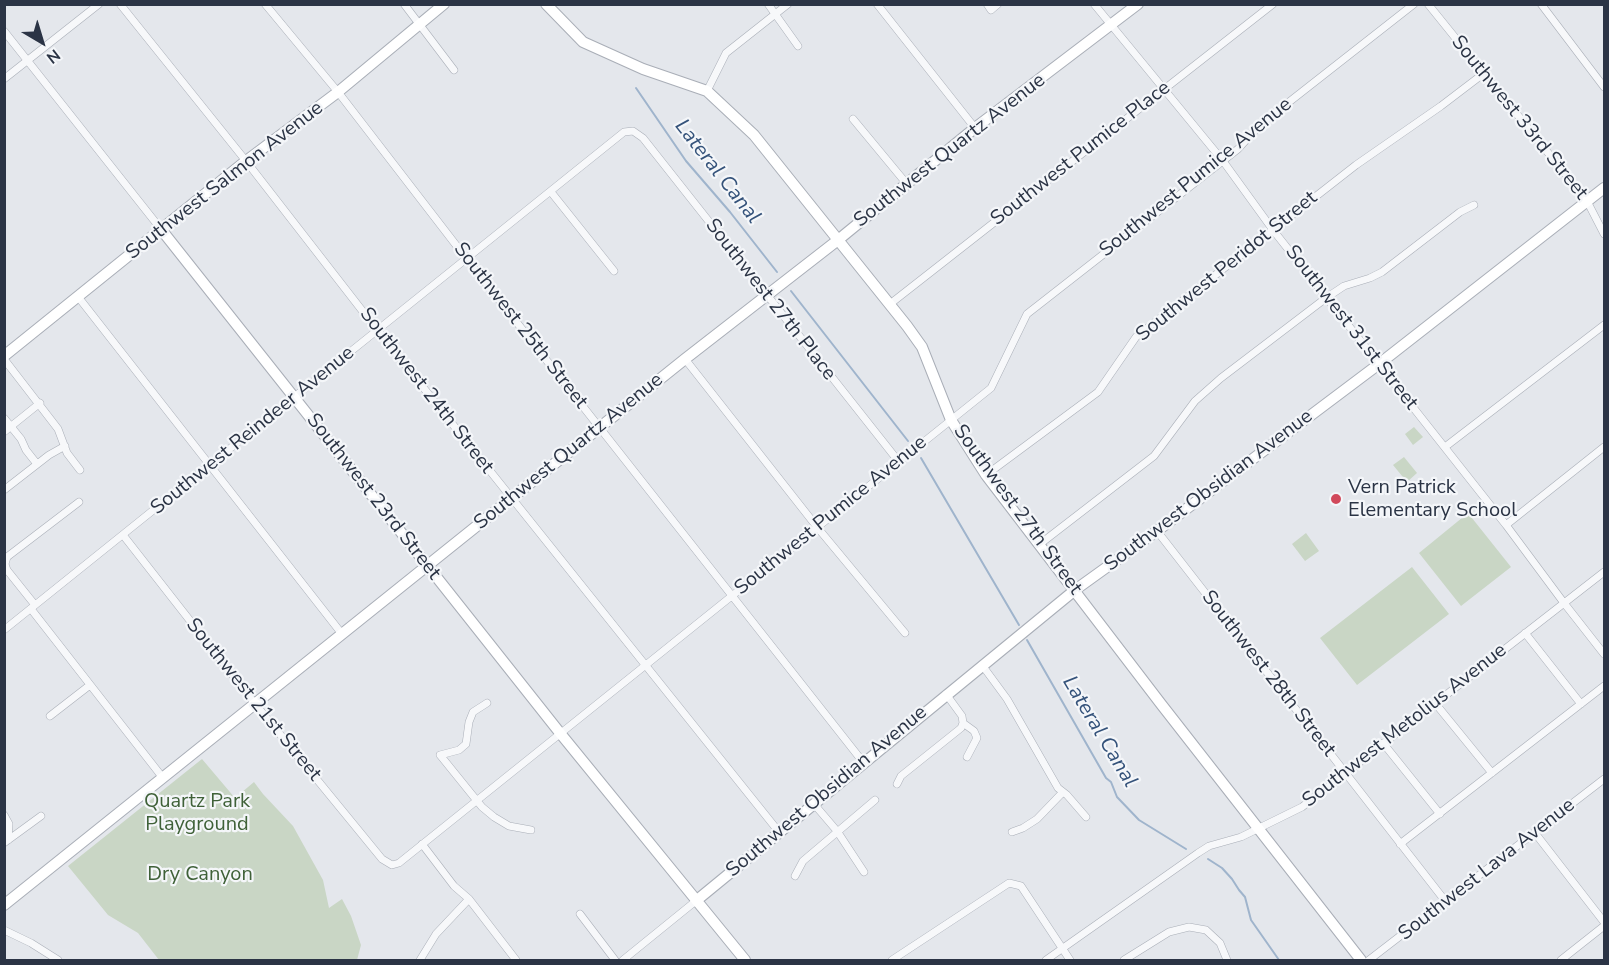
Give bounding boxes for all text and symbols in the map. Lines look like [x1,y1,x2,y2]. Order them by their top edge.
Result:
north arrow [12,12,72,72]
street label: Southwest 33rd Street [1445,31,1593,205]
text: N [42,44,65,69]
street label: Southwest Quartz Avenue [850,69,1050,233]
street label: Southwest Pumice Place [986,76,1176,232]
street label: Southwest Pumice Avenue [1095,93,1297,263]
street label: Southwest Salmon Avenue [122,97,328,265]
water label: Lateral Canal [669,115,765,229]
street label: Southwest Peridot Street [1132,187,1322,347]
street label: Southwest 27th Place [700,214,840,386]
street label: Southwest 25th Street [448,238,592,414]
street label: Southwest 31st Street [1279,241,1423,415]
street label: Southwest 24th Street [354,303,498,479]
street label: Southwest Reindeer Avenue [146,341,360,521]
street label: Southwest Quartz Avenue [470,368,668,536]
street label: Southwest Obsidian Avenue [1100,405,1318,577]
street label: Southwest 23rd Street [301,409,445,585]
street label: Southwest 27th Street [947,420,1087,600]
street label: Southwest Pumice Avenue [730,431,932,601]
place label: Vern Patrick Elementary School [1348,476,1517,523]
marker: Vern Patrick Elementary School [1329,492,1343,506]
street label: Southwest 28th Street [1196,586,1340,762]
street label: Southwest 21st Street [180,614,326,786]
street label: Southwest Metolius Avenue [1298,639,1512,813]
water label: Lateral Canal [1056,672,1142,792]
street label: Southwest Obsidian Avenue [722,701,932,883]
park label: Quartz Park Playground [144,790,250,837]
street label: Southwest Lava Avenue [1394,794,1580,946]
park label: Dry Canyon [147,863,253,887]

